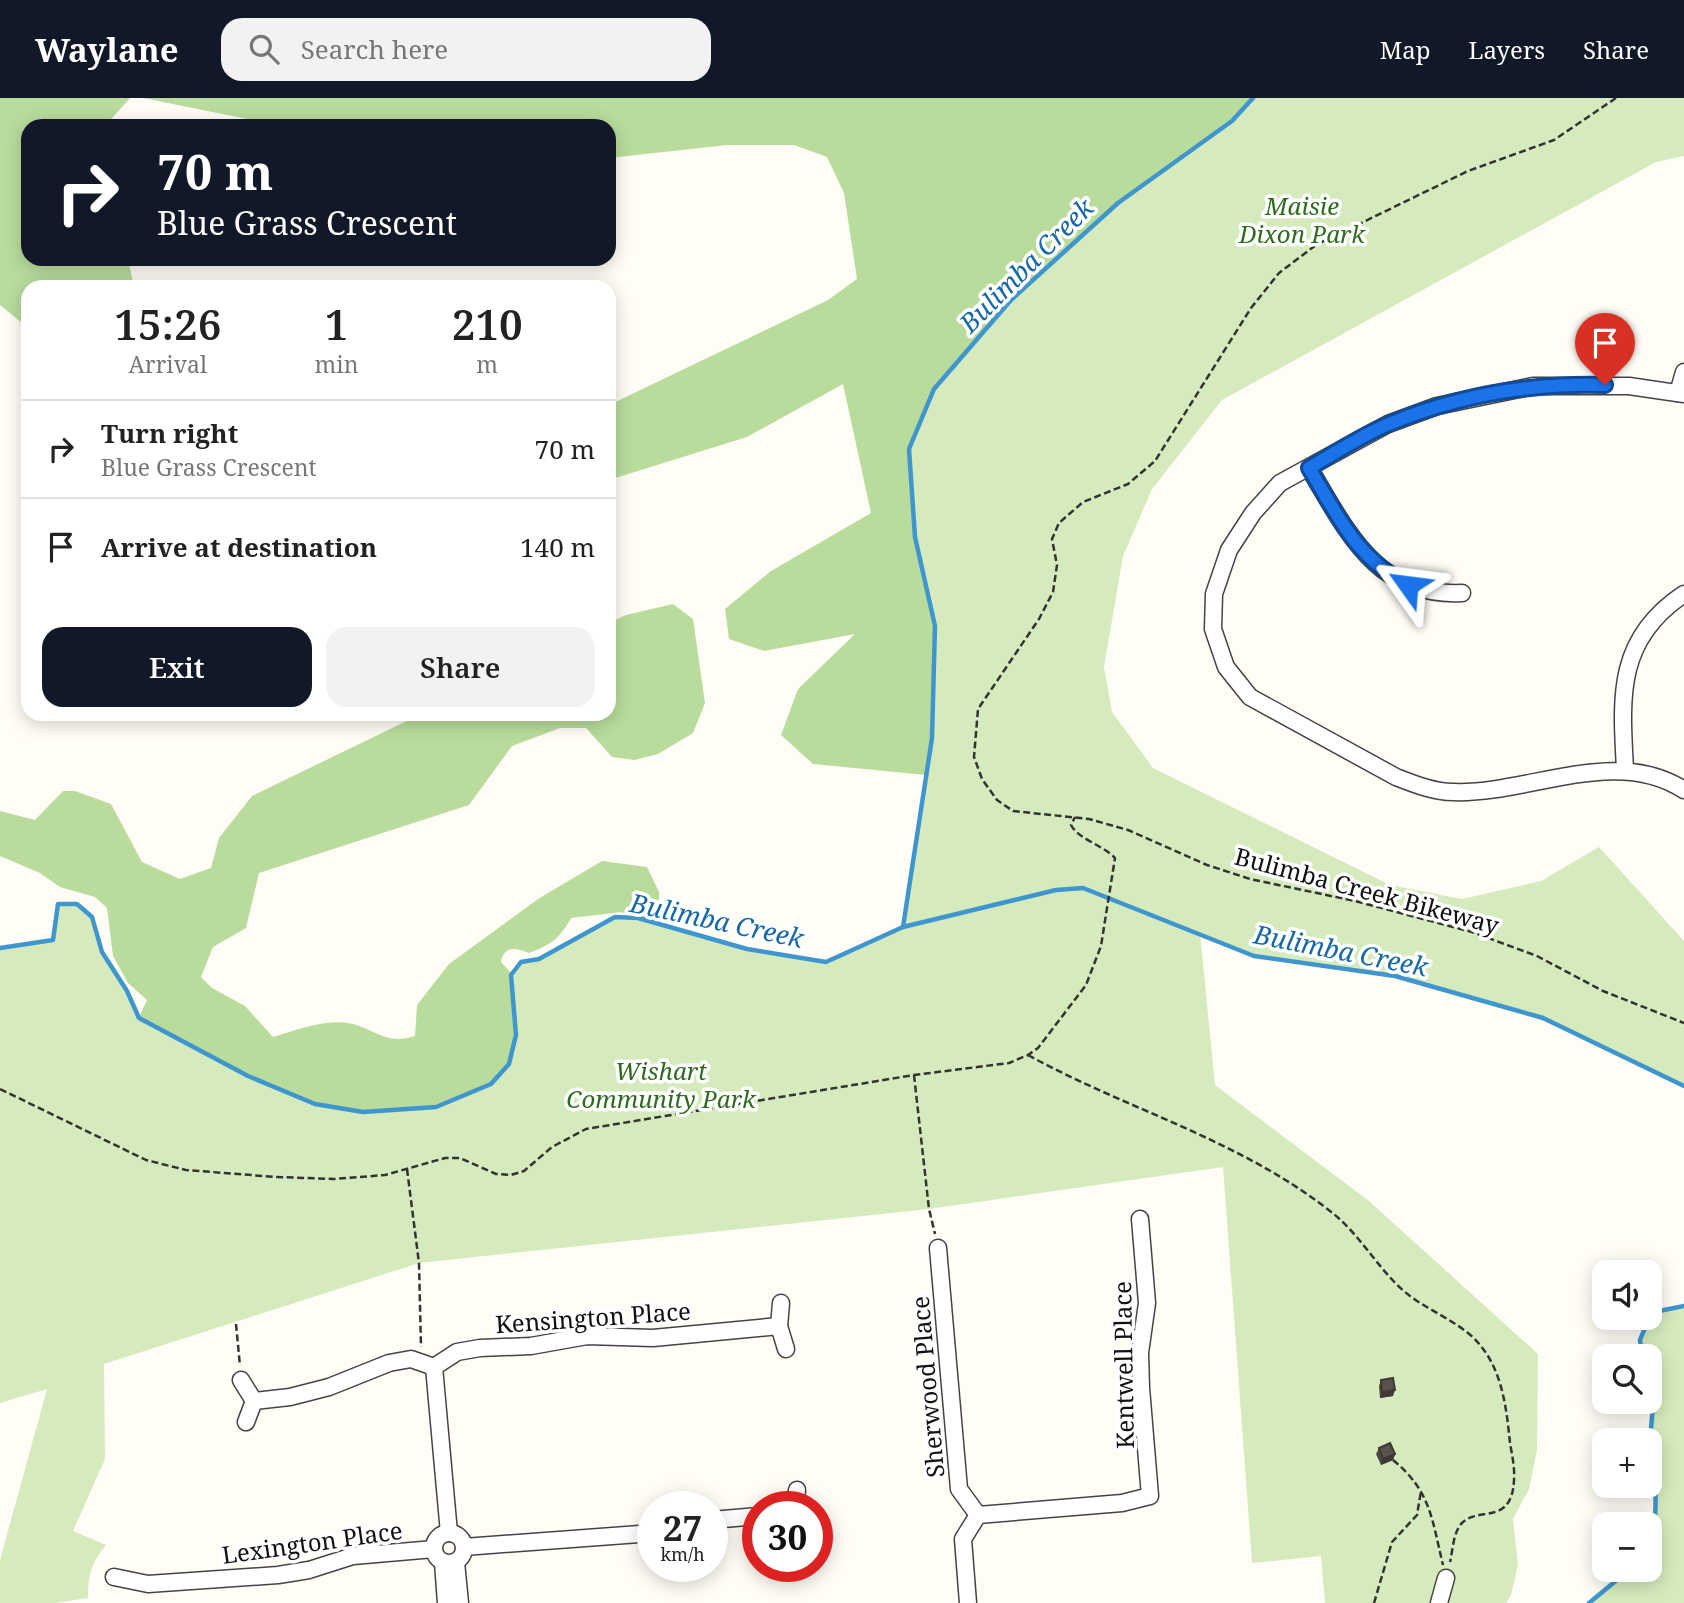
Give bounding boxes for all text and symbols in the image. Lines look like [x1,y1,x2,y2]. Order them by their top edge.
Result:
search box [221,18,711,81]
text: Waylane [35,27,179,72]
icon: search [245,30,283,68]
text: Search here [301,31,448,67]
text: Map [1380,33,1431,66]
text: Layers [1469,33,1545,66]
text: Share [1583,33,1649,66]
text: 70 m [157,138,273,204]
icon: right [42,147,133,238]
water label: Bulimba Creek [950,189,1102,341]
park label: Maisie Dixon Park [1238,189,1366,250]
text: Blue Grass Crescent [157,201,457,244]
text: 15:26 [114,295,221,352]
text: 1 [325,295,348,352]
text: 210 [452,295,523,352]
pin [1575,313,1635,385]
icon: arrive [1586,324,1624,362]
text: Arrival [128,348,207,380]
text: min [315,348,359,380]
text: m [476,348,498,380]
text: Turn right [101,415,238,451]
icon: right [42,430,80,468]
text: 70 m [535,431,595,467]
text: Blue Grass Crescent [101,451,317,483]
icon: arrive [42,528,80,566]
text: Arrive at destination [101,529,377,565]
text: 140 m [520,529,595,565]
position arrow [1371,548,1445,622]
button: Exit [42,627,312,707]
button: Share [326,627,595,707]
street label: Bulimba Creek Bikeway [1231,839,1503,941]
water label: Bulimba Creek [626,884,808,956]
water label: Bulimba Creek [1250,915,1432,985]
park label: Wishart Community Park [566,1054,757,1115]
map controls [1592,1260,1662,1582]
button: sound [1592,1260,1662,1330]
street label: Kentwell Place [1105,1281,1141,1449]
street label: Kensington Place [494,1294,692,1340]
street label: Sherwood Place [903,1295,951,1479]
button: search [1592,1344,1662,1414]
button: + [1592,1428,1662,1498]
speed limit sign: 30 [742,1491,833,1582]
text: 27 [663,1504,702,1551]
button: − [1592,1512,1662,1582]
street label: Lexington Place [220,1513,404,1571]
text: km/h [660,1542,705,1566]

